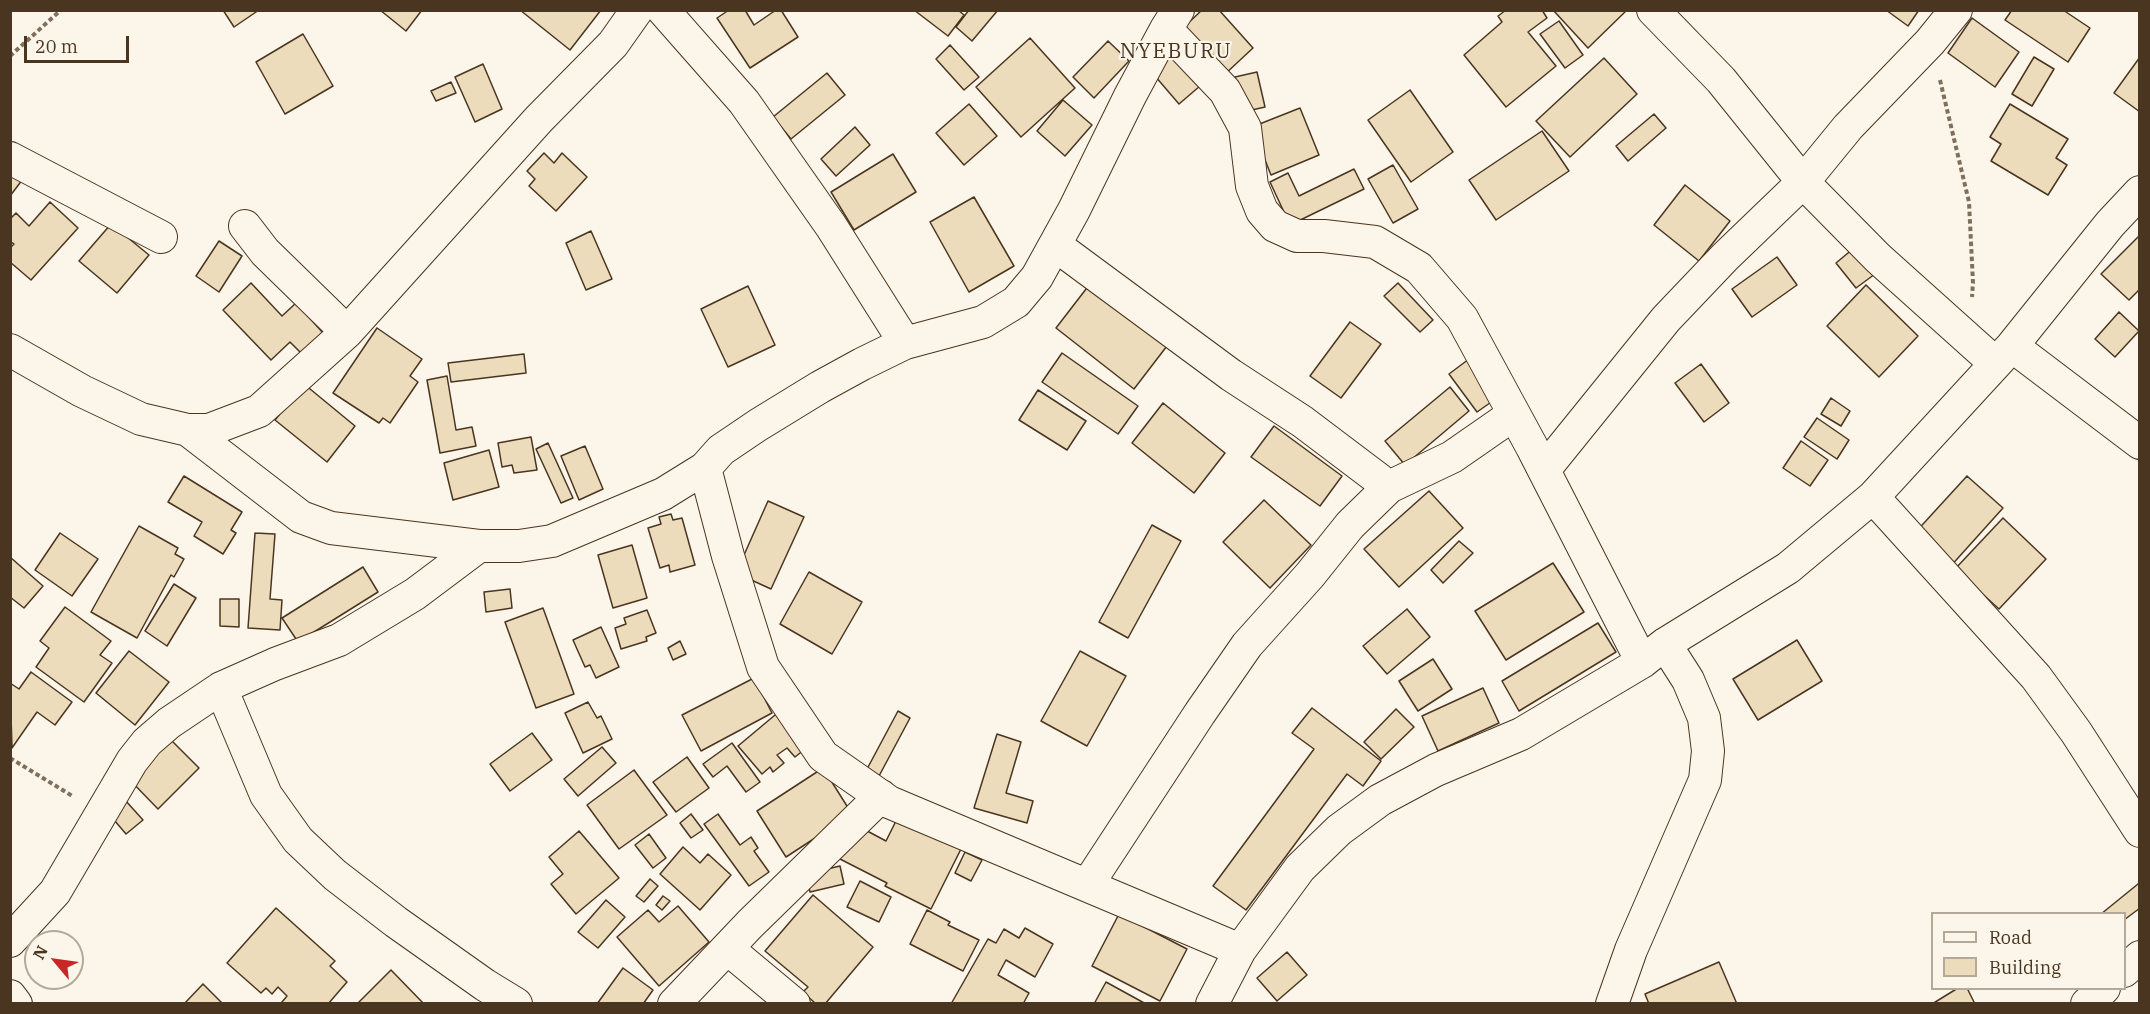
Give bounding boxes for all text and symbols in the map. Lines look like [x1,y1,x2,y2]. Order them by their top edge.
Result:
scale bar [27,24,132,62]
text: 20 m [35,35,78,58]
district label: NYEBURU [1120,39,1232,65]
legend [1931,912,2126,990]
text: Road [1989,926,2032,949]
north arrow [24,930,84,990]
text: N [28,942,52,963]
text: Building [1989,956,2061,979]

